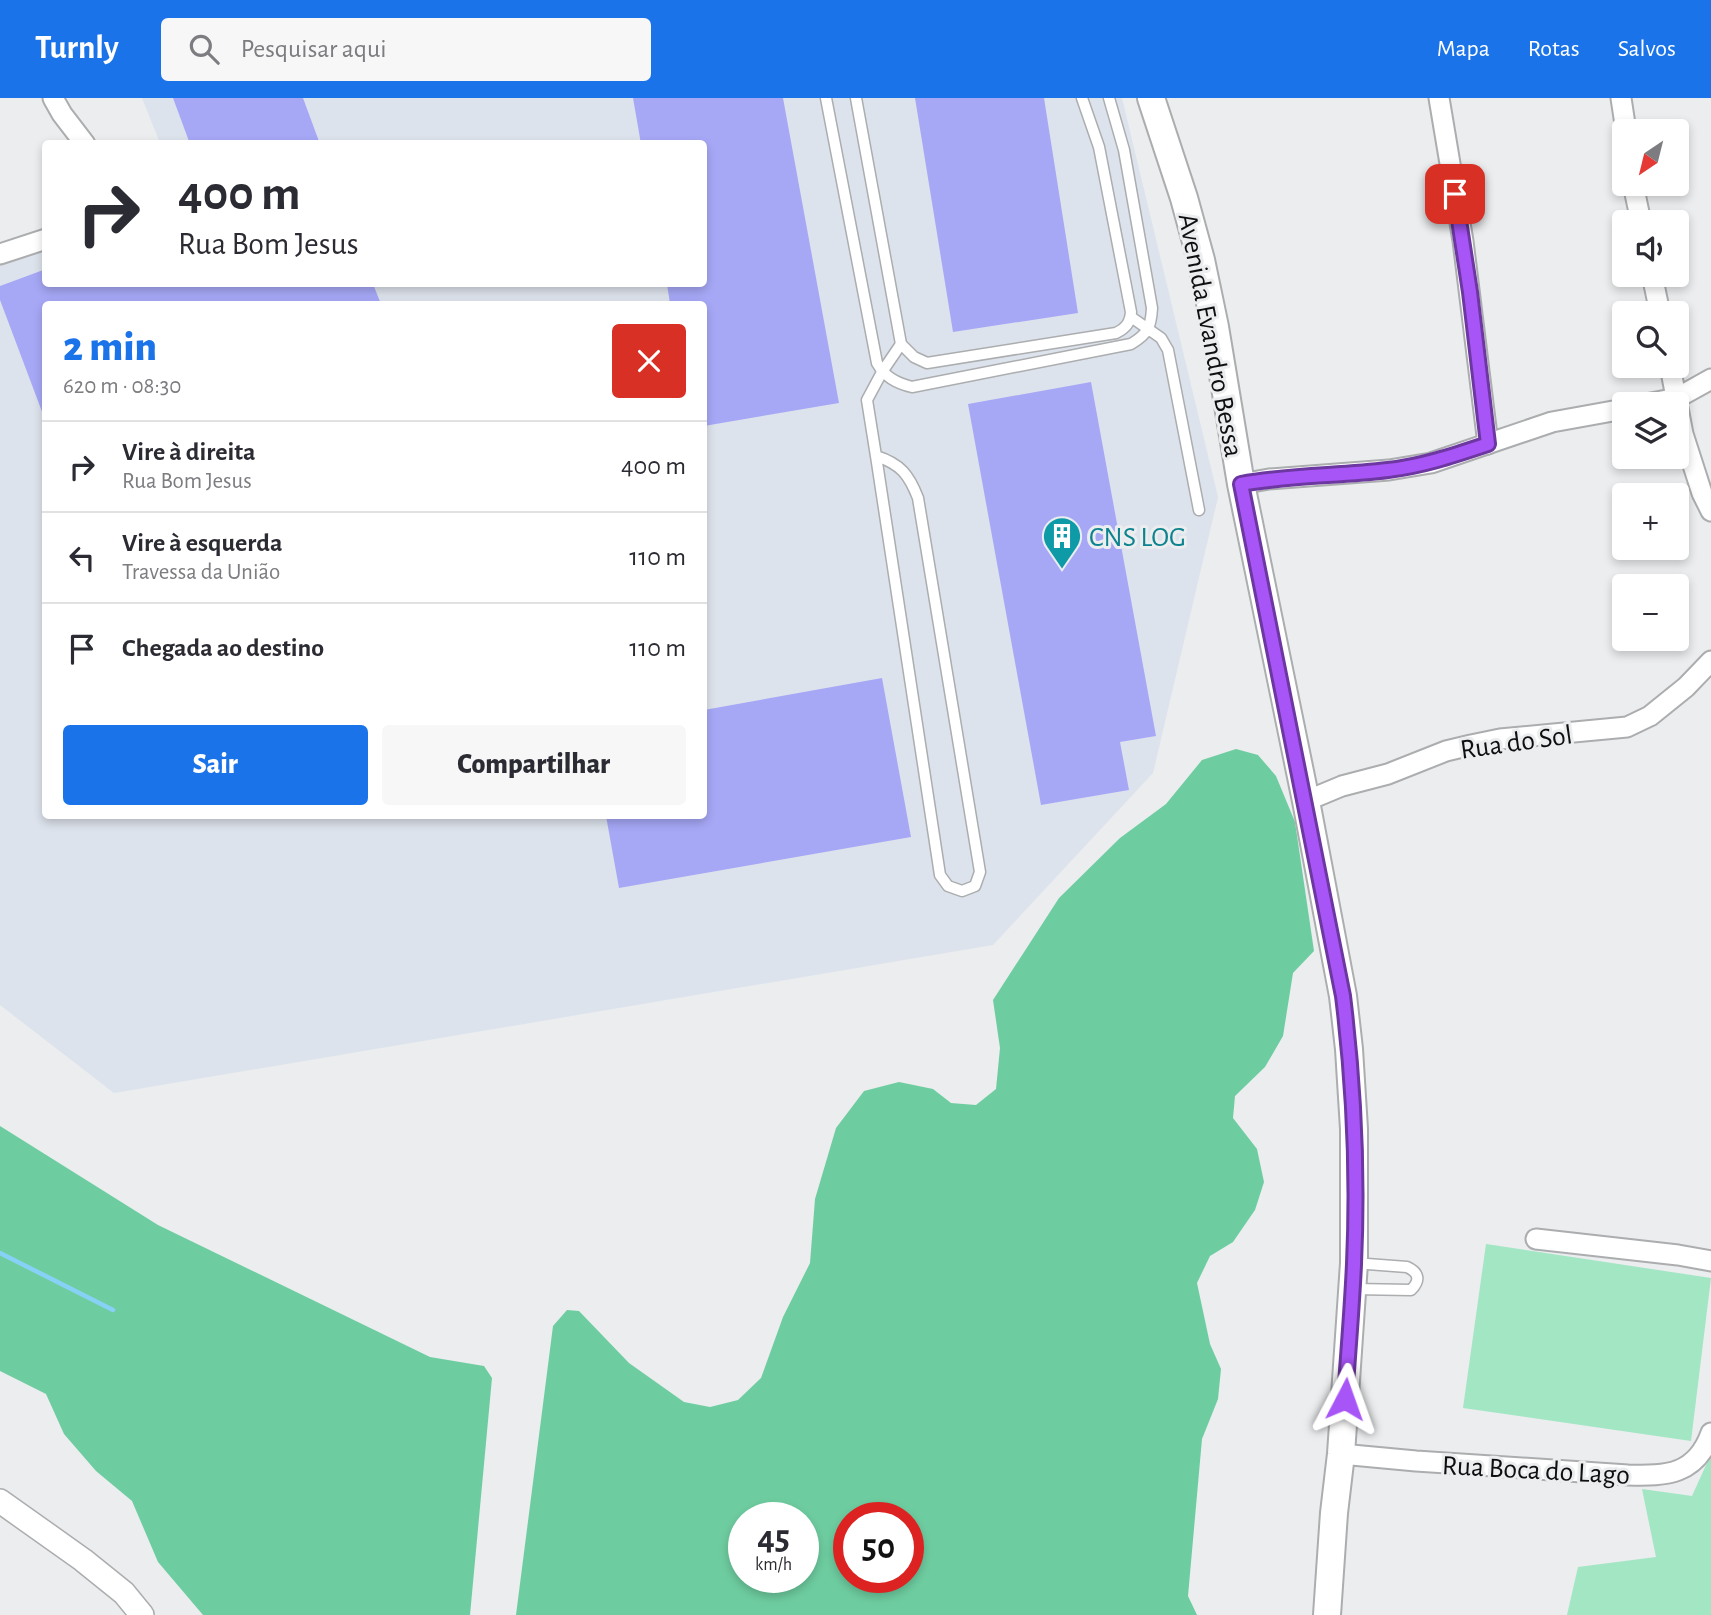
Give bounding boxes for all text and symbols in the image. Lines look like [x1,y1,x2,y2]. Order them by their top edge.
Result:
search box [161,18,651,81]
icon: search [185,30,223,68]
text: Turnly [35,32,119,65]
text: Pesquisar aqui [241,36,387,62]
text: Mapa [1437,37,1490,61]
text: Rotas [1528,37,1580,61]
text: Salvos [1618,37,1676,61]
north arrow [1612,119,1689,196]
map controls [1612,119,1689,651]
pin [1425,164,1485,224]
icon: right [63,168,154,259]
text: 400 m [178,170,301,219]
icon: arrive [1436,175,1474,213]
button: sound [1612,210,1689,287]
street label: Avenida Evandro Bessa [1173,211,1247,460]
text: Rua Bom Jesus [178,228,359,260]
button: search [1612,301,1689,378]
button: close [612,324,686,398]
text: 2 min [63,326,157,368]
text: 620 m · 08:30 [63,375,181,398]
button: layers [1612,392,1689,469]
text: Vire à direita [122,439,256,465]
icon: right [63,448,101,486]
text: 400 m [621,453,686,479]
text: Rua Bom Jesus [122,470,252,493]
button: + [1612,483,1689,560]
building icon: CNS LOG [1041,515,1083,570]
place label: CNS LOG [1089,524,1186,552]
text: Vire à esquerda [122,530,283,556]
icon: left [63,539,101,577]
text: 110 m [629,544,686,570]
text: Travessa da União [122,561,280,584]
button: − [1612,574,1689,651]
icon: arrive [63,630,101,668]
text: Chegada ao destino [122,635,324,661]
text: 110 m [629,635,686,661]
street label: Rua do Sol [1458,721,1574,765]
button: Sair [63,725,368,805]
button: Compartilhar [382,725,686,805]
position arrow [1308,1362,1382,1436]
street label: Rua Boca do Lago [1441,1452,1631,1490]
speed limit sign: 50 [833,1502,924,1593]
text: 45 [757,1521,790,1556]
text: km/h [755,1556,792,1574]

